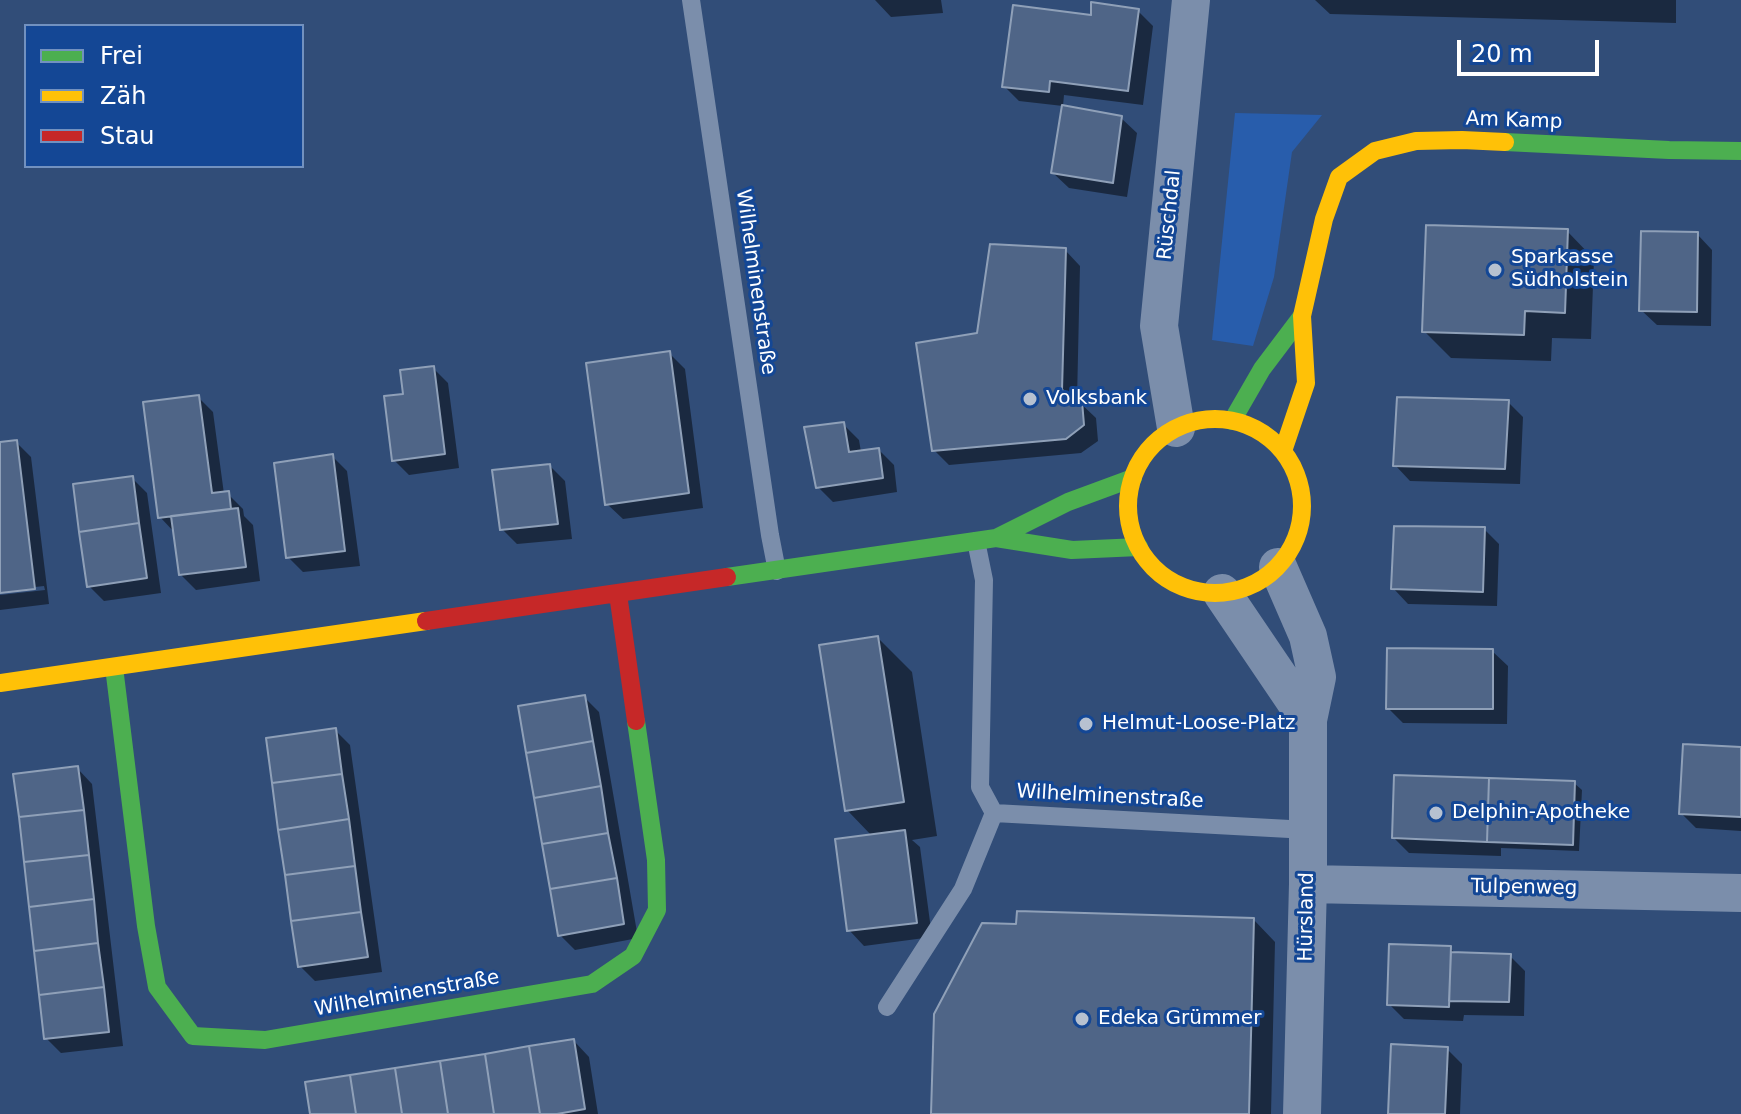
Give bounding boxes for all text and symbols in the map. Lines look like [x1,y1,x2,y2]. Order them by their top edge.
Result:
legend [24,24,304,168]
scale bar [1461,24,1603,74]
text: 20 m [1471,40,1533,68]
text: Frei [100,42,143,70]
text: Zäh [100,82,146,110]
street label: Am Kamp [1465,107,1563,135]
text: Stau [100,122,155,150]
street label: Rüschdal [1153,169,1187,261]
street label: Wilhelminenstraße [730,188,780,376]
place label: Sparkasse Südholstein [1511,246,1628,293]
marker: Sparkasse Südholstein [1486,261,1504,279]
place label: Volksbank [1046,387,1147,411]
marker: Volksbank [1021,390,1039,408]
place label: Helmut-Loose-Platz [1102,712,1296,736]
marker: Helmut-Loose-Platz [1077,715,1095,733]
street label: Wilhelminenstraße [1016,780,1204,814]
place label: Delphin-Apotheke [1452,801,1630,825]
marker: Delphin-Apotheke [1427,804,1445,822]
street label: Hürsland [1294,872,1320,962]
street label: Tulpenweg [1471,875,1577,901]
street label: Wilhelminenstraße [313,966,501,1022]
place label: Edeka Grümmer [1098,1007,1261,1031]
marker: Edeka Grümmer [1073,1010,1091,1028]

